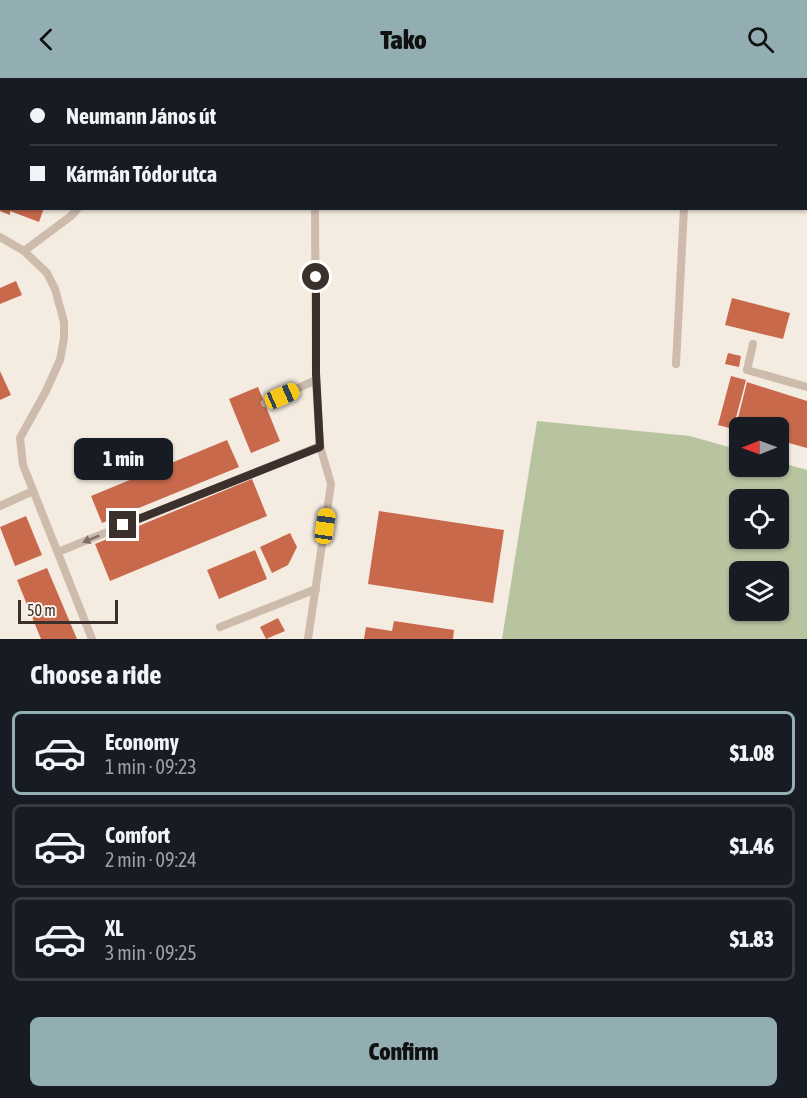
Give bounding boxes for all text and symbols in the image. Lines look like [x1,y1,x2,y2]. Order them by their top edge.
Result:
icon: back [30,23,63,56]
icon: search [744,23,777,56]
text: Tako [380,24,427,55]
text: Neumann János út [66,103,216,129]
text: Kármán Tódor utca [66,161,217,187]
route start [302,263,329,290]
car [262,380,302,412]
north arrow [729,417,789,477]
map controls [729,417,789,621]
callout: 1 min [74,438,172,480]
text: 1 min [103,447,144,470]
button: locate [729,489,789,549]
car [314,507,336,545]
route end [109,511,136,538]
one-way arrow [81,534,99,544]
button: layers [729,561,789,621]
scale bar [18,597,118,624]
text: 50 m [27,601,56,619]
text: Choose a ride [30,659,162,690]
icon: car [33,726,87,780]
text: Economy [105,729,179,755]
text: $1.08 [730,740,774,766]
text: 1 min · 09:23 [105,755,197,778]
icon: car [33,819,87,873]
text: Comfort [105,822,170,848]
text: $1.46 [730,833,774,859]
text: 2 min · 09:24 [105,848,197,871]
icon: car [33,912,87,966]
text: XL [105,915,123,941]
text: $1.83 [730,926,774,952]
text: 3 min · 09:25 [105,941,197,964]
button: Confirm [30,1017,777,1086]

